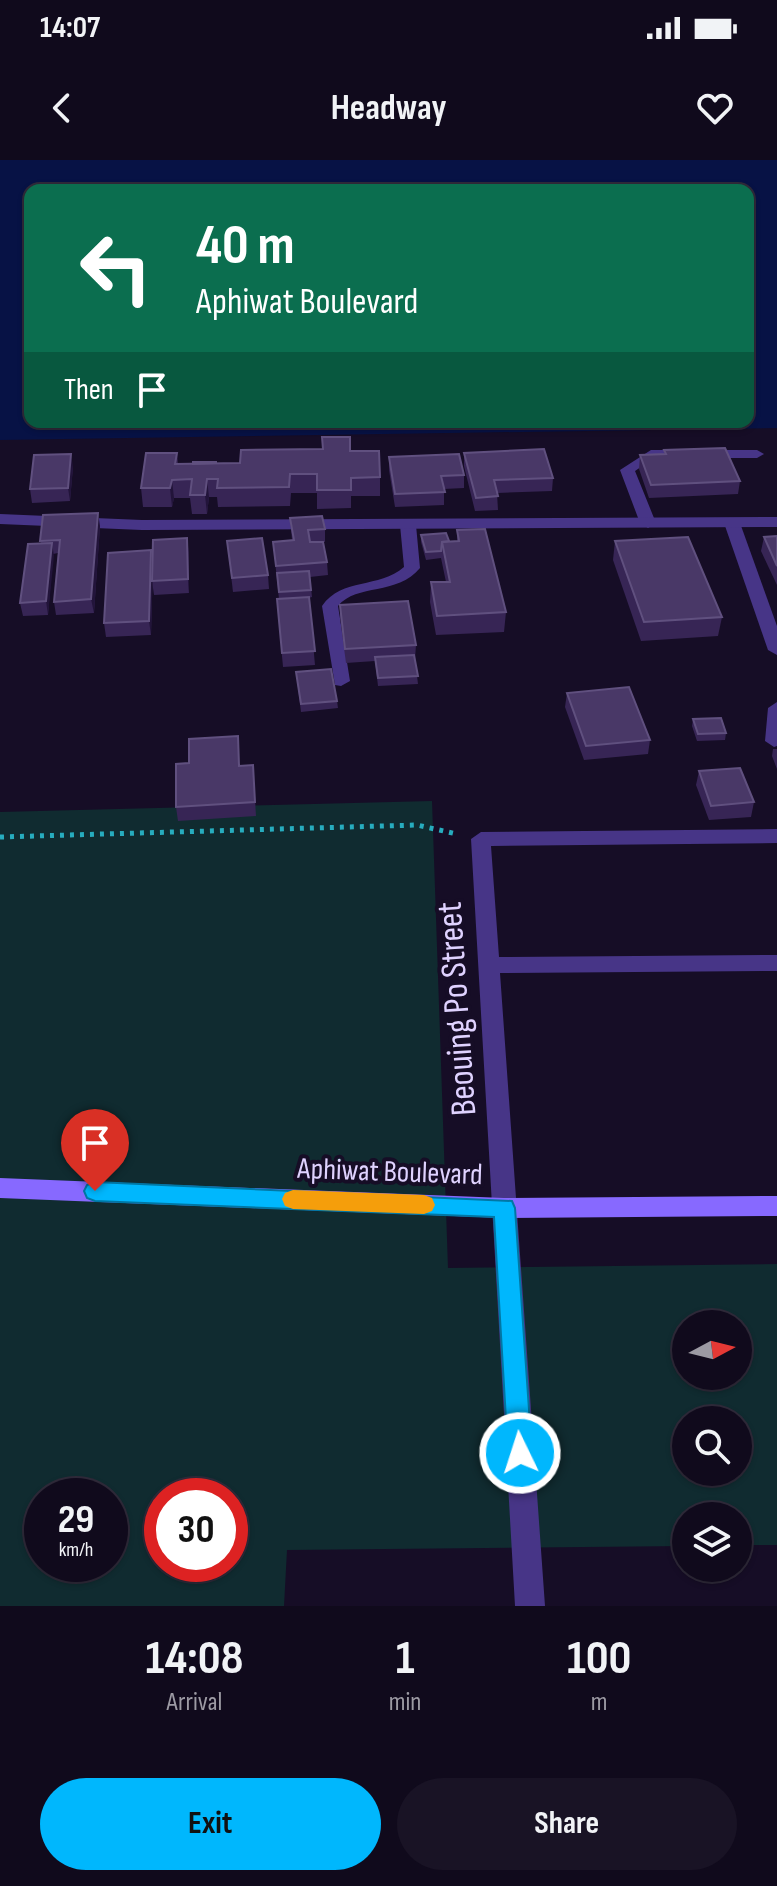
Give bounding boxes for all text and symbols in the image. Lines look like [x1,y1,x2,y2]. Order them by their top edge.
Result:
text: 14:07 [40,10,100,46]
icon: back [40,86,84,130]
icon: heart [693,86,737,130]
text: Headway [331,87,446,130]
text: 40 m [196,213,295,280]
icon: left [64,216,168,320]
text: Aphiwat Boulevard [196,281,418,324]
icon: arrive [130,368,174,412]
text: Then [64,372,114,408]
street label: Beouing Po Street [429,900,486,1117]
pin [61,1109,129,1191]
icon: arrive [73,1121,117,1165]
street label: Aphiwat Boulevard [296,1151,483,1193]
north arrow [672,1310,752,1390]
map controls [672,1310,752,1582]
button: search [672,1406,752,1486]
position arrow [478,1411,562,1495]
speed limit sign: 30 [144,1478,248,1582]
text: 29 [58,1496,94,1544]
button: layers [672,1502,752,1582]
text: km/h [59,1538,93,1562]
text: 14:08 [146,1630,243,1687]
text: 1 [396,1630,415,1687]
text: 100 [567,1630,631,1687]
text: Arrival [166,1687,222,1718]
text: min [389,1687,421,1718]
text: m [591,1687,608,1718]
button: Exit [40,1778,381,1870]
button: Share [397,1778,737,1870]

